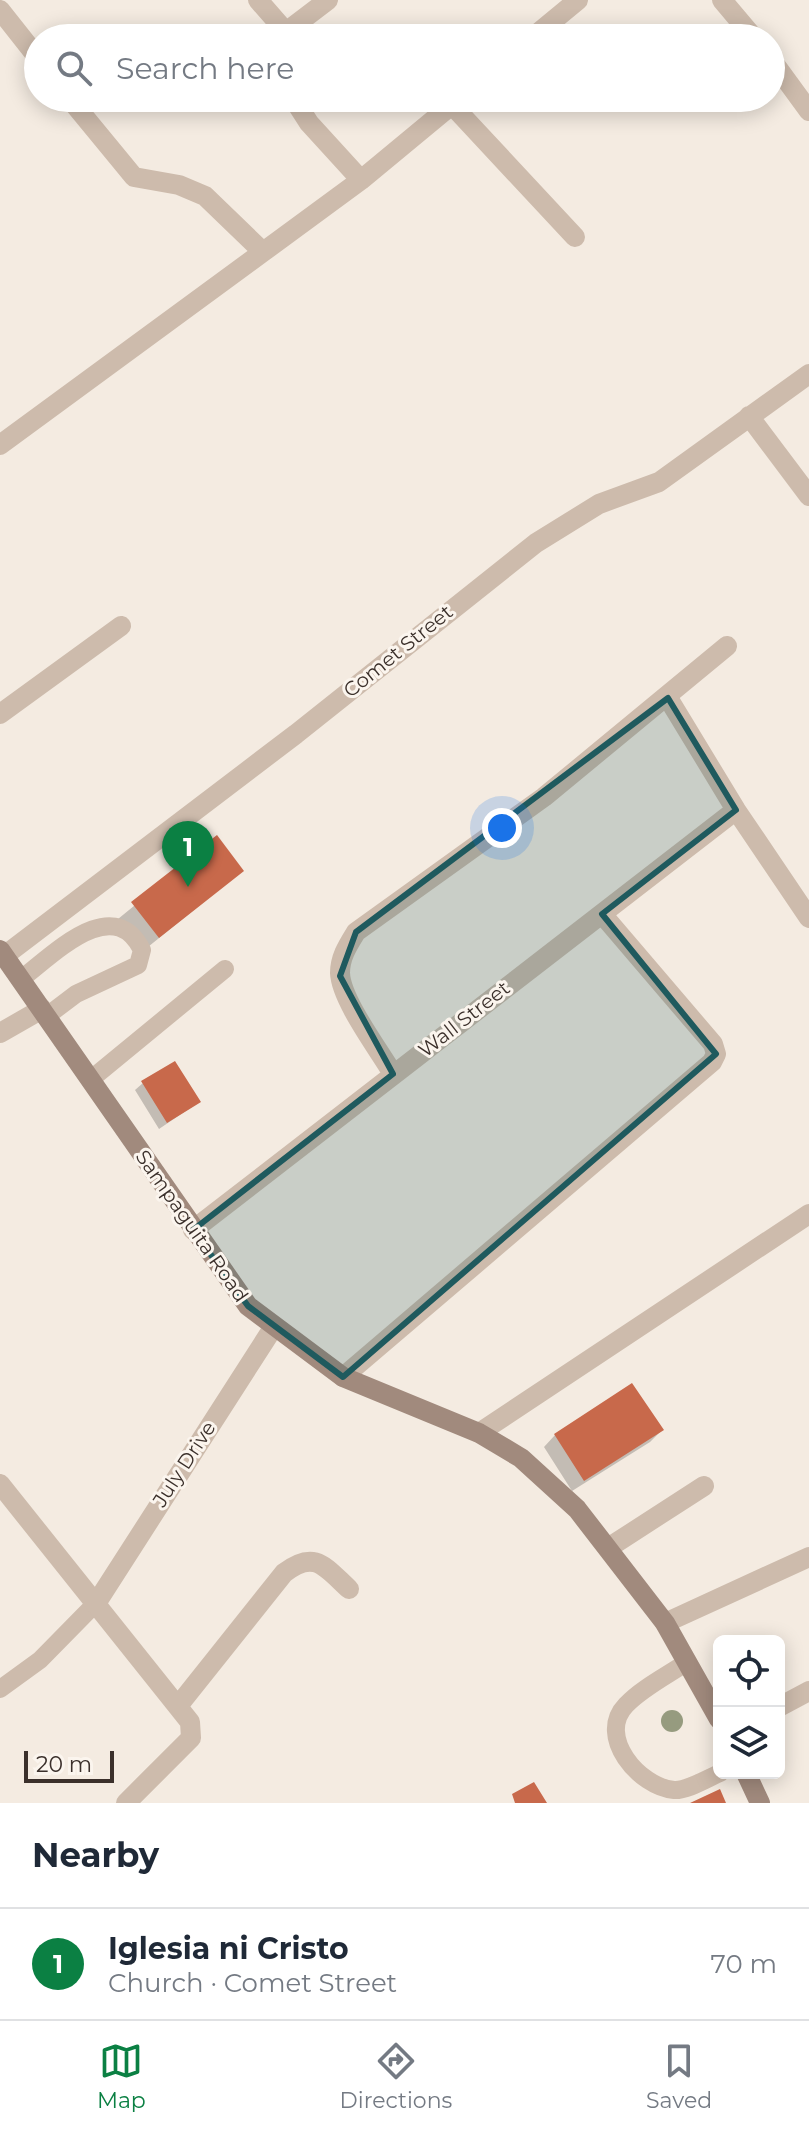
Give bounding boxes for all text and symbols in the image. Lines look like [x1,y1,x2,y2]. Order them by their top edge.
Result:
search box [24,24,785,112]
icon: search [52,46,96,90]
text: Search here [116,50,294,87]
street label: Comet Street [339,600,457,702]
your location [482,808,522,848]
pin: 1 [162,821,214,887]
street label: Wall Street [414,976,514,1062]
street label: Sampaguita Road [131,1145,253,1307]
street label: July Drive [147,1417,221,1512]
map controls [713,1635,785,1779]
button: locate [713,1635,785,1707]
button: layers [713,1707,785,1779]
scale bar [24,1747,114,1783]
text: 20 m [36,1751,92,1778]
text: Nearby [32,1834,159,1876]
text: Iglesia ni Cristo [108,1930,349,1967]
text: 1 [53,1948,63,1980]
text: 70 m [711,1948,777,1980]
text: Church · Comet Street [108,1967,397,1999]
tab: Map [97,2039,146,2114]
tab: Directions [340,2039,452,2114]
tab: Saved [646,2039,712,2114]

